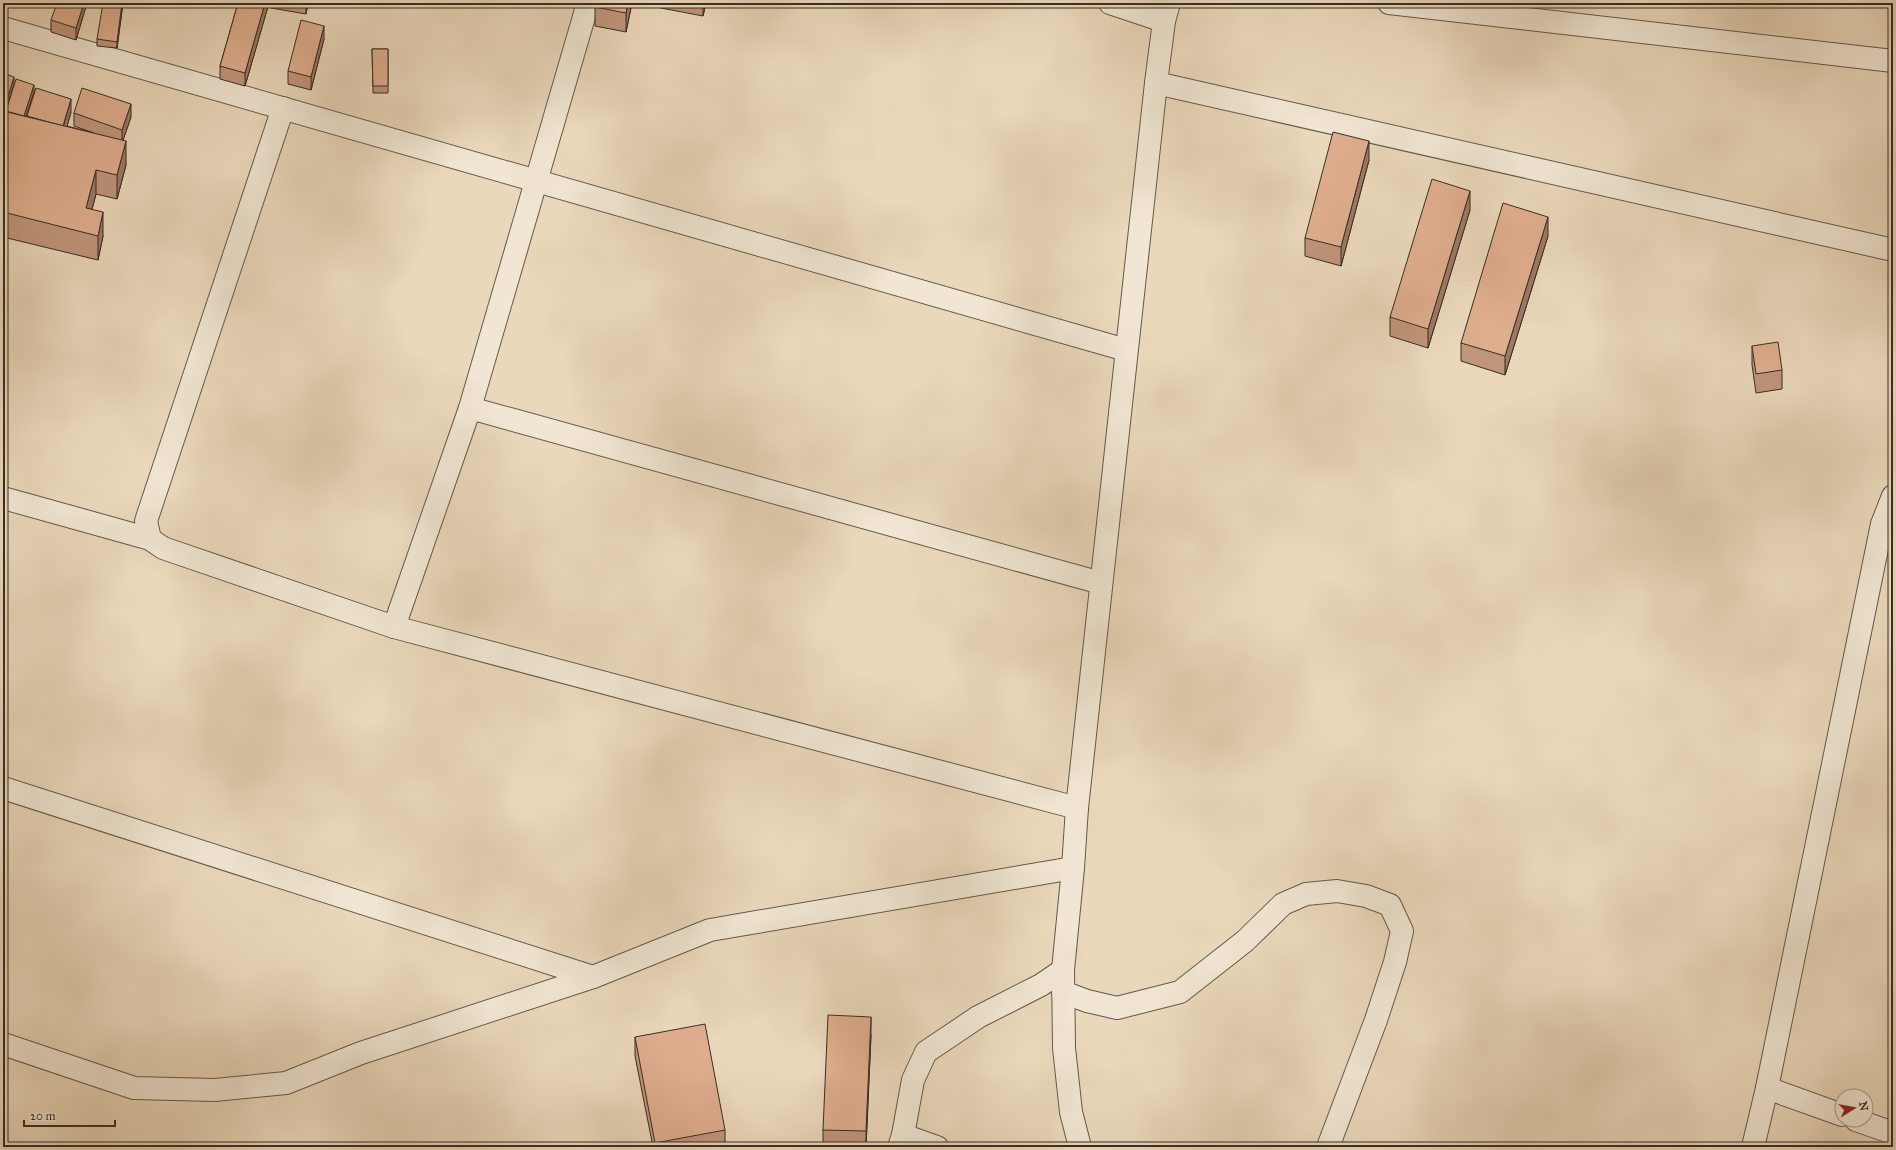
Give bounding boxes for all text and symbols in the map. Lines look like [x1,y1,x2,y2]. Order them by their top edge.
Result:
north arrow [1834,1088,1874,1128]
text: N [1856,1100,1871,1113]
scale bar [24,1102,115,1128]
text: 20 m [30,1109,56,1123]

